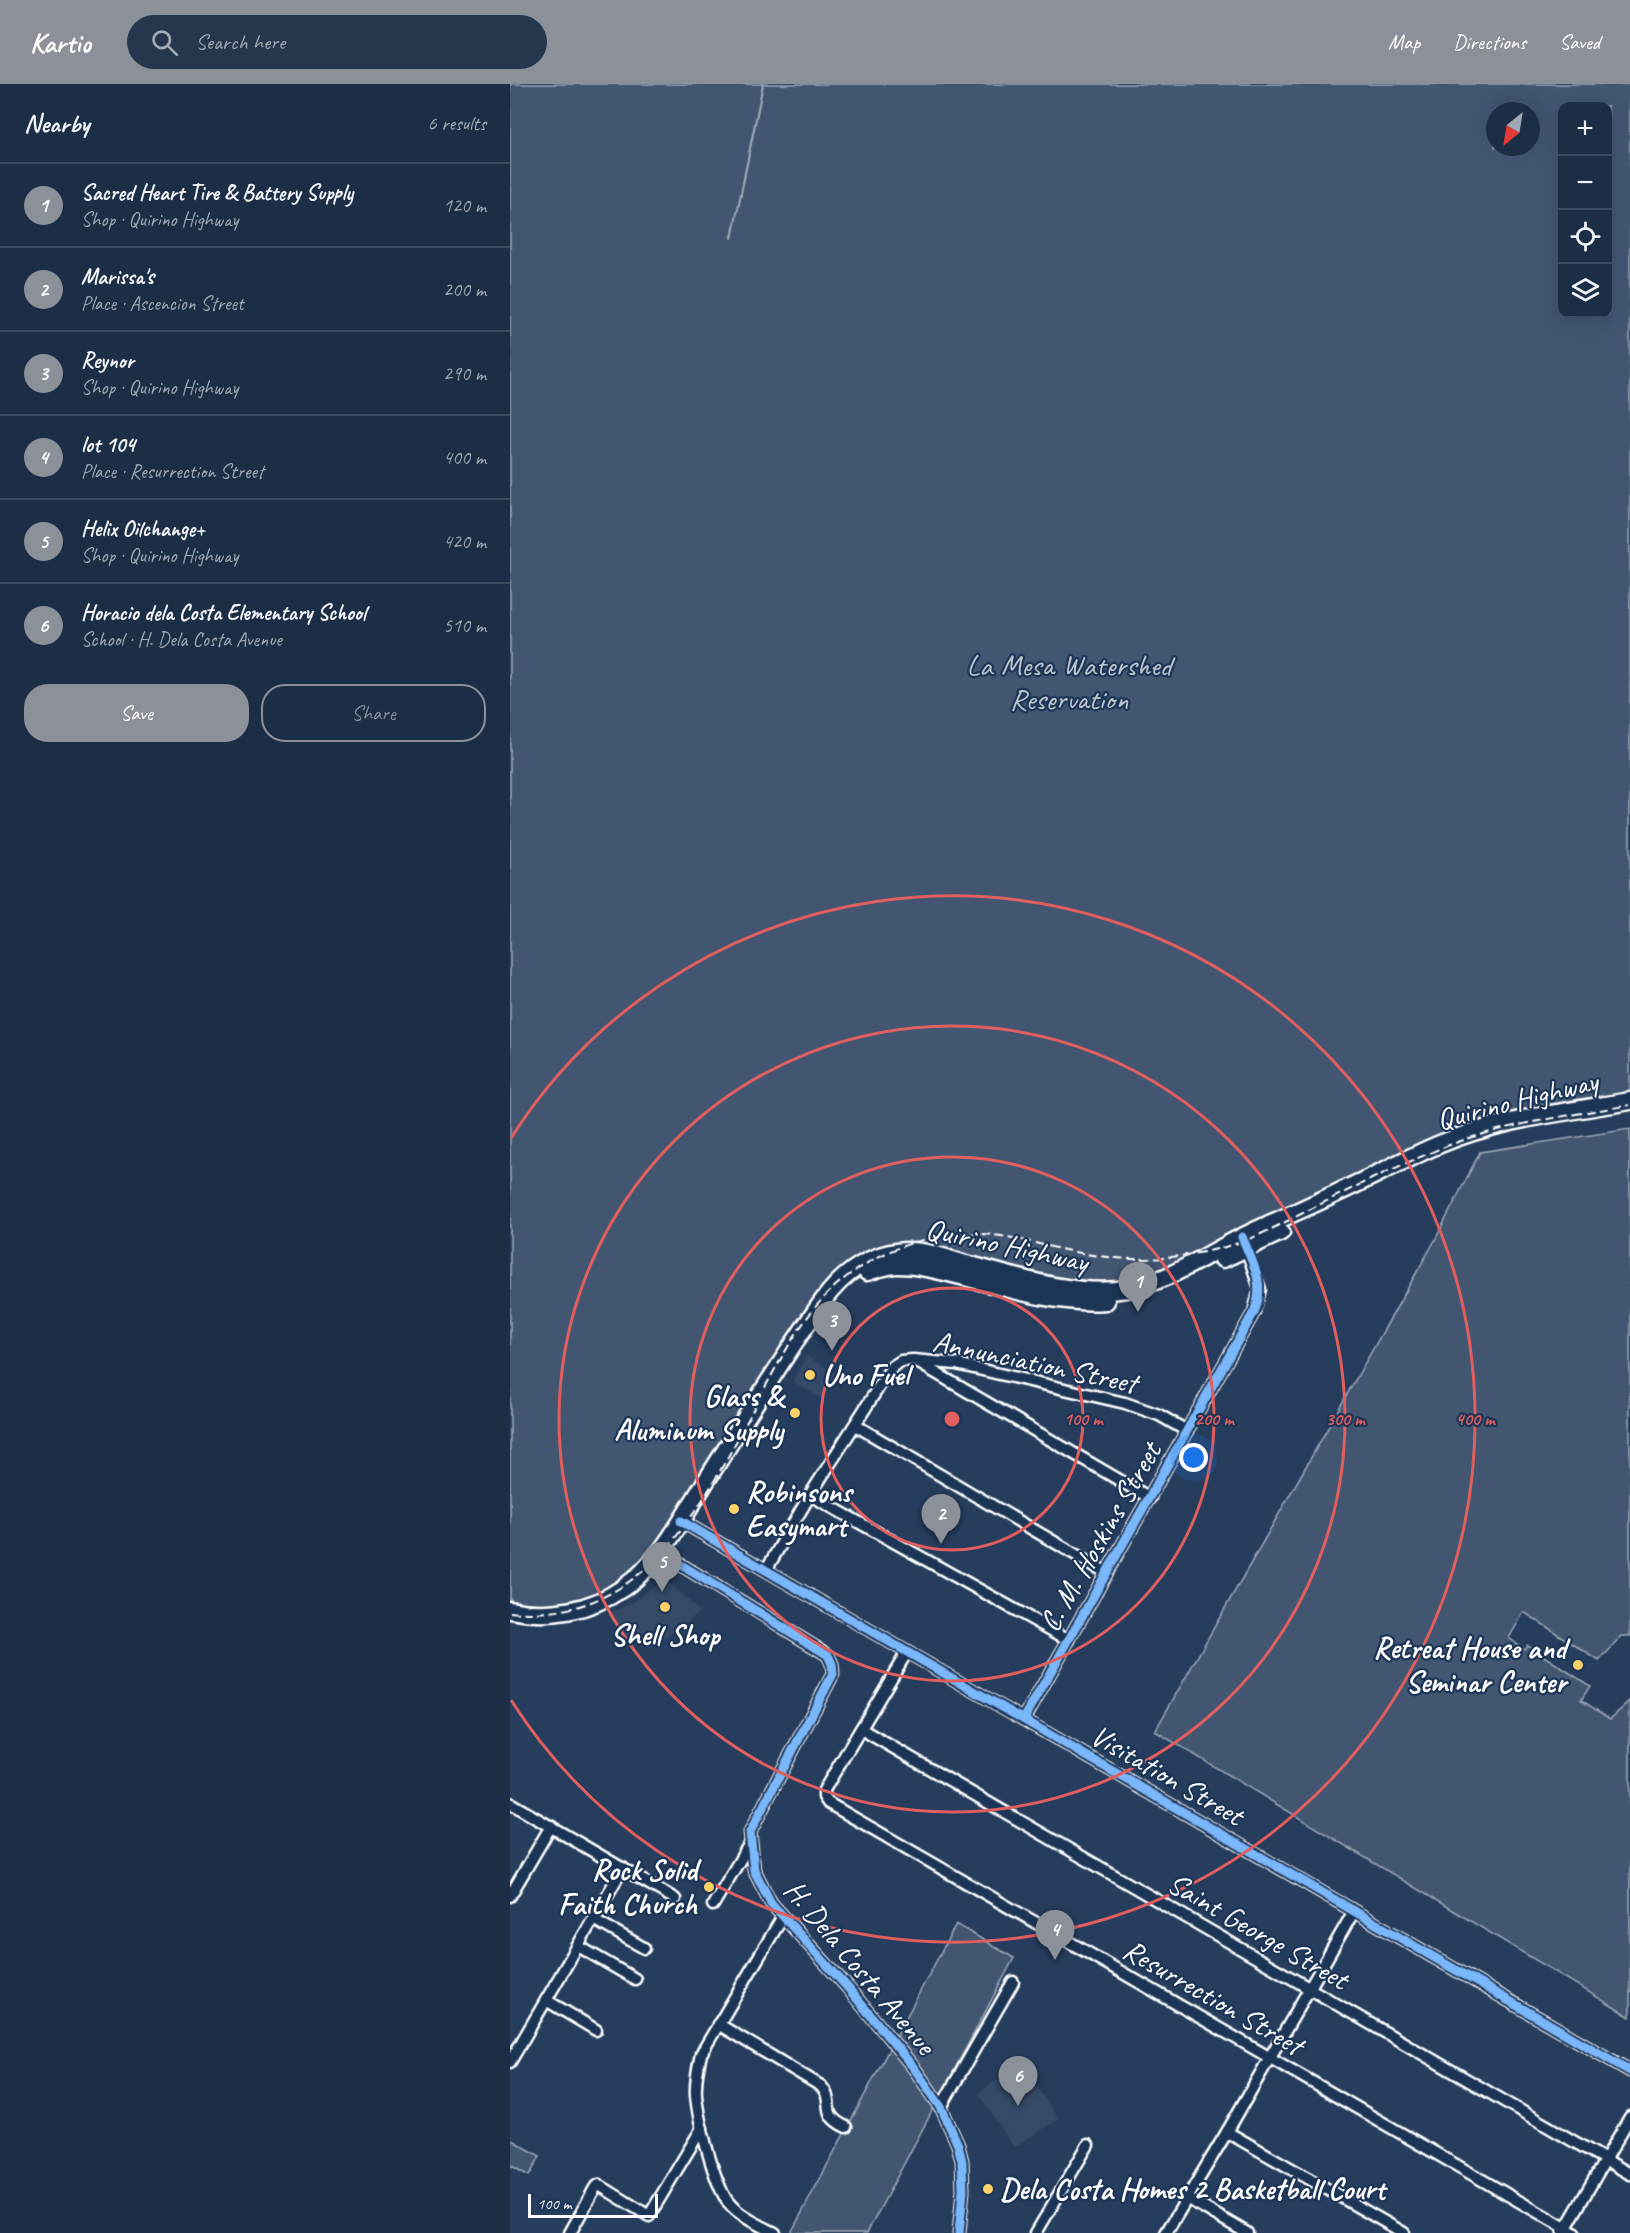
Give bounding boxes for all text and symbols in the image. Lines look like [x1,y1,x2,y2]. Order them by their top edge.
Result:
search box [127,15,547,69]
text: Kartio [30,25,91,60]
icon: search [148,26,181,59]
text: Search here [196,28,285,56]
text: Map [1388,29,1420,55]
text: Directions [1453,29,1526,55]
text: Saved [1559,29,1600,55]
north arrow [1486,102,1540,156]
map controls [1558,102,1612,318]
button: + [1558,102,1612,156]
text: Nearby [24,107,89,140]
text: 6 results [427,111,486,136]
button: − [1558,156,1612,210]
text: Sacred Heart Tire & Battery Supply [81,179,353,207]
text: 1 [39,193,48,218]
text: 120 m [443,193,486,218]
text: Shop · Quirino Highway [81,207,238,232]
button: locate [1558,210,1612,264]
text: Marissa's [81,263,154,291]
button: layers [1558,264,1612,318]
text: 2 [39,277,48,302]
text: 200 m [443,277,486,302]
text: Place · Ascencion Street [81,291,244,316]
text: Reynor [81,347,134,375]
text: 3 [39,361,48,386]
text: 290 m [443,361,486,386]
text: Shop · Quirino Highway [81,375,238,400]
text: lot 104 [81,431,135,459]
text: 4 [39,445,48,470]
text: 400 m [443,445,486,470]
text: Place · Resurrection Street [81,459,264,484]
text: Helix Oilchange+ [81,515,205,543]
text: 5 [39,529,48,554]
text: 420 m [443,529,486,554]
text: Shop · Quirino Highway [81,543,238,568]
text: Horacio dela Costa Elementary School [81,599,366,627]
text: 6 [39,613,48,638]
text: 510 m [443,613,486,638]
text: School · H. Dela Costa Avenue [81,627,282,652]
park label: La Mesa Watershed Reservation [967,646,1176,718]
button: Save [24,684,249,742]
button: Share [261,684,486,742]
street label: Quirino Highway [1433,1061,1604,1138]
street label: Quirino Highway [923,1209,1094,1281]
pin: 1 [1118,1262,1158,1312]
pin: 3 [812,1302,852,1351]
street label: Annunciation Street [930,1322,1144,1403]
place label: Uno Fuel [822,1356,914,1394]
marker: Uno Fuel [803,1368,817,1382]
place label: Glass & Aluminum Supply [614,1377,787,1450]
marker: Glass & Aluminum Supply [788,1406,802,1420]
text: 100 m [1064,1408,1104,1430]
text: 200 m [1195,1408,1235,1430]
text: 300 m [1326,1408,1366,1430]
text: 400 m [1456,1408,1496,1430]
centre of rings [942,1409,962,1429]
street label: C. M. Hoskins Street [1031,1433,1171,1638]
your location [1179,1443,1208,1472]
place label: Robinsons Easymart [746,1473,855,1546]
pin: 2 [922,1494,960,1544]
marker: Robinsons Easymart [727,1502,741,1516]
pin: 5 [642,1542,682,1592]
marker: Shell Shop [658,1600,672,1614]
place label: Shell Shop [611,1616,722,1654]
place label: Retreat House and Seminar Center [1373,1629,1571,1701]
marker: Retreat House and Seminar Center [1571,1658,1585,1672]
street label: Visitation Street [1084,1716,1253,1835]
place label: Rock Solid Faith Church [558,1851,702,1923]
street label: Saint George Street [1161,1864,1358,2000]
street label: H. Dela Costa Avenue [776,1872,946,2064]
marker: Rock Solid Faith Church [702,1880,716,1894]
pin: 4 [1036,1910,1074,1960]
street label: Resurrection Street [1116,1930,1313,2066]
pin: 6 [998,2056,1038,2106]
place label: Dela Costa Homes 2 Basketball Court [1000,2170,1388,2208]
marker: Dela Costa Homes 2 Basketball Court [981,2182,995,2196]
scale bar [528,2191,658,2218]
text: 100 m [537,2194,571,2214]

